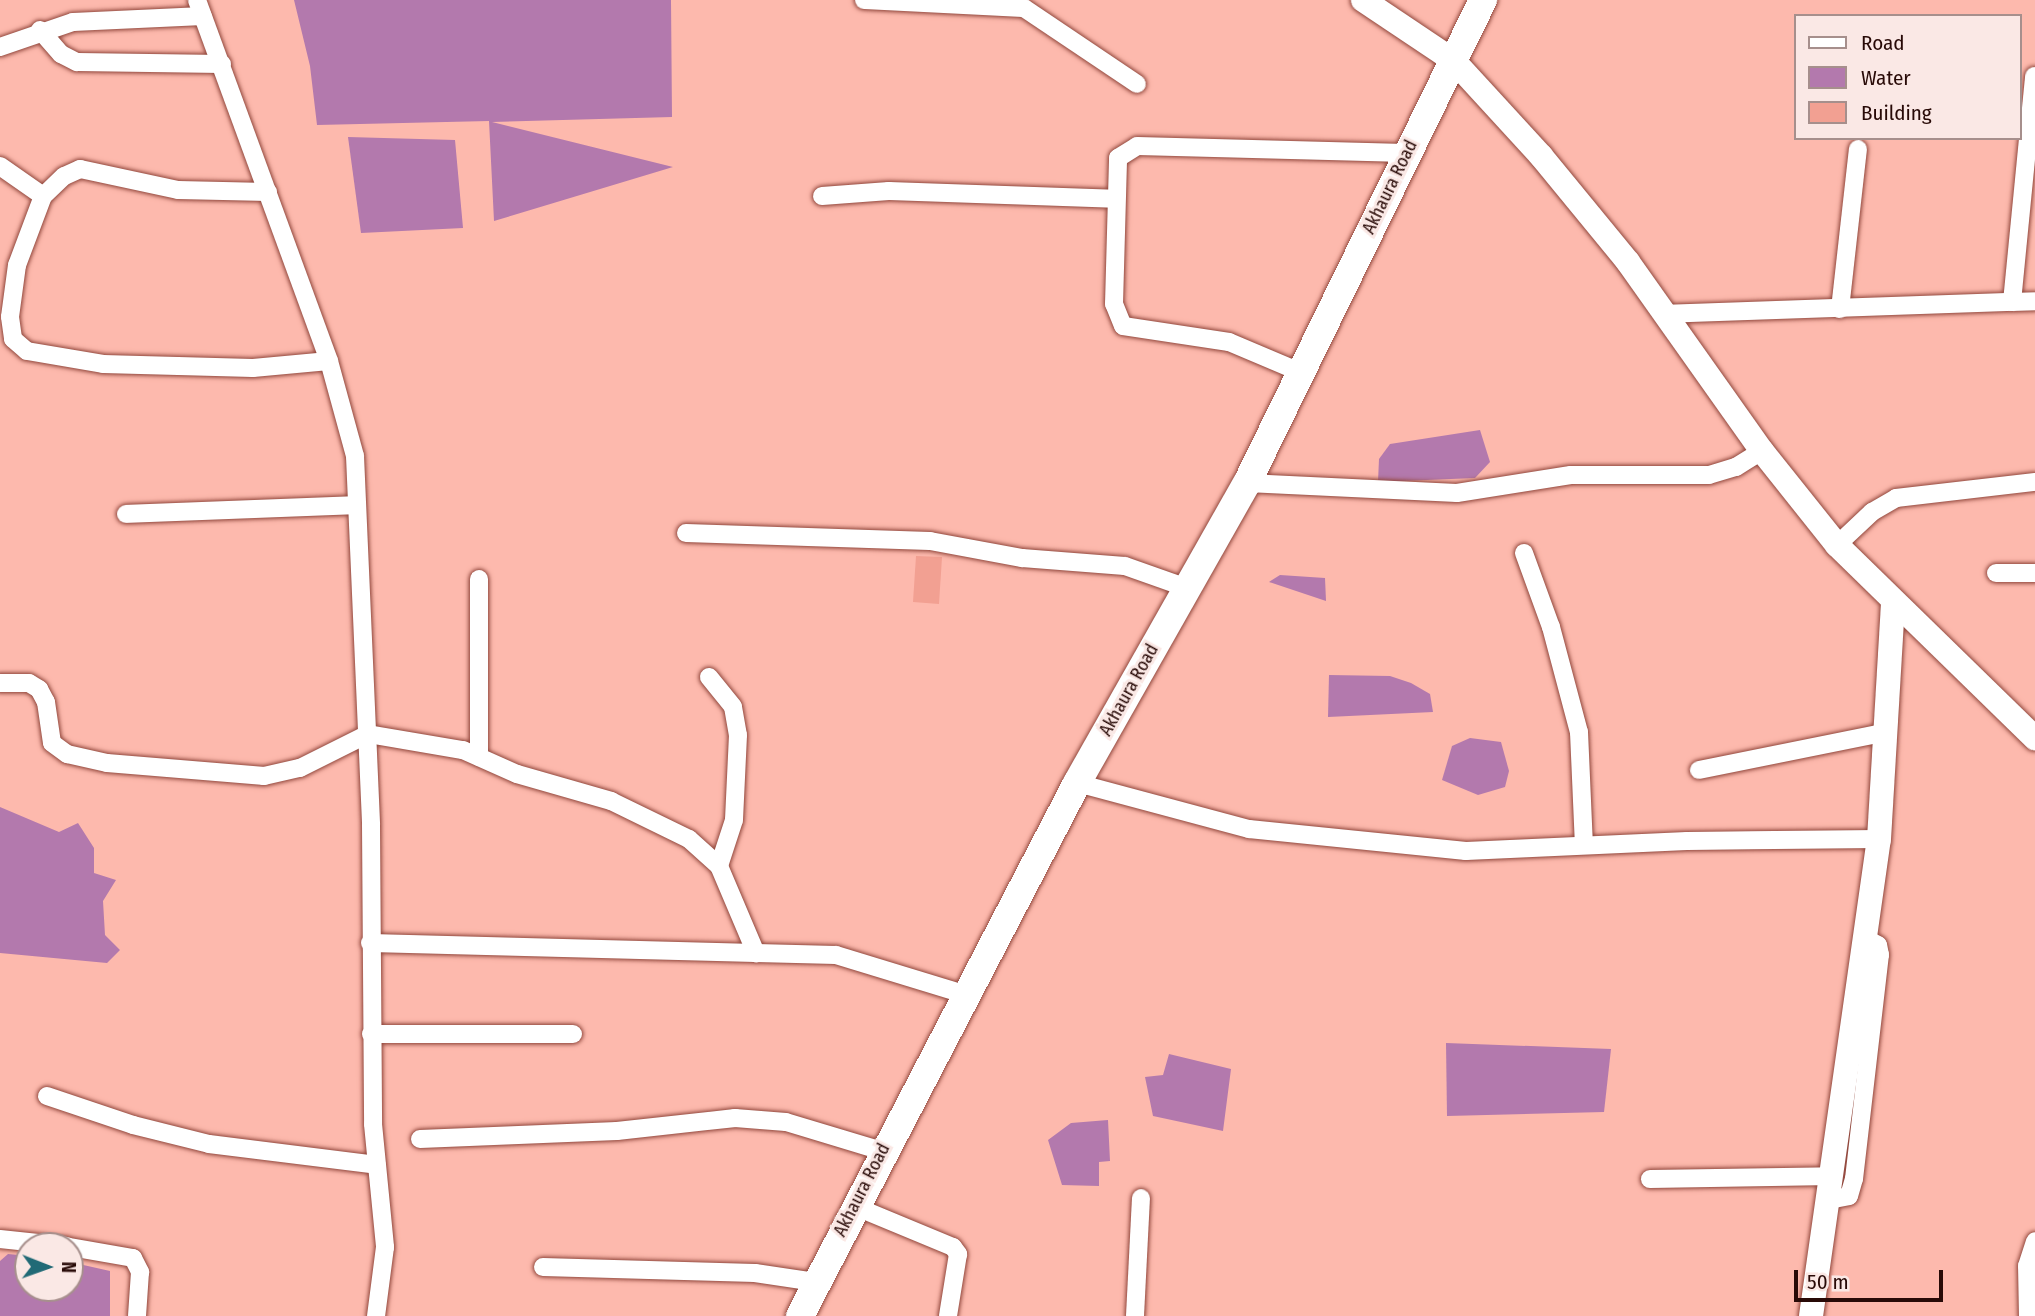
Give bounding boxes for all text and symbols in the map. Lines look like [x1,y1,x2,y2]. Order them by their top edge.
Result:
legend [1794,14,2021,140]
text: Road [1861,30,1905,56]
text: Water [1861,65,1911,91]
text: Building [1861,100,1932,126]
street label: Akhaura Road [1358,137,1422,237]
street label: Akhaura Road [1095,640,1163,740]
street label: Akhaura Road [829,1140,895,1240]
north arrow [14,1232,84,1302]
scale bar [1797,1256,1946,1300]
text: N [57,1261,80,1273]
text: 50 m [1807,1269,1849,1295]

